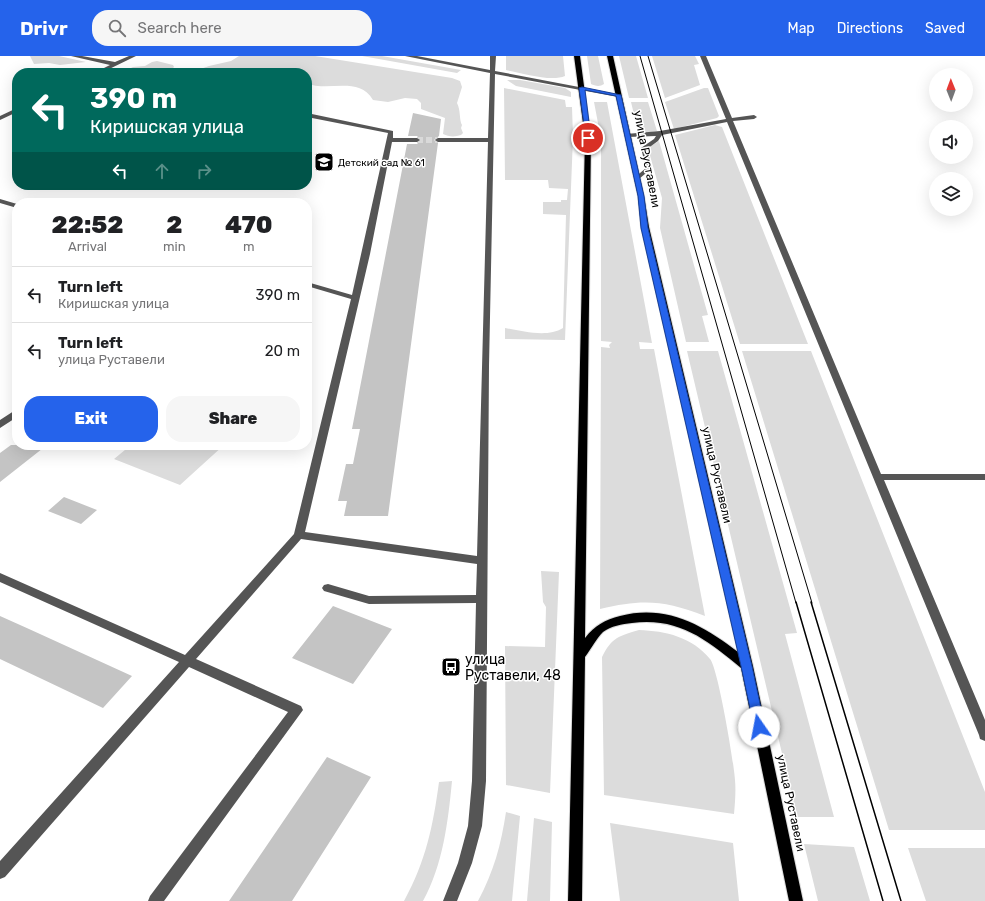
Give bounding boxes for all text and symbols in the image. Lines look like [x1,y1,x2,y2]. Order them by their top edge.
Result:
search box [92,10,372,46]
text: Drivr [20,17,68,40]
icon: search [106,17,128,39]
text: Search here [138,19,222,37]
text: Map [788,20,815,37]
text: Directions [837,20,903,37]
text: Saved [925,20,965,37]
north arrow [929,68,973,112]
map controls [929,68,973,216]
text: 390 m [90,82,177,115]
icon: left [24,84,76,136]
street label: улица Руставели [631,109,663,209]
text: Киришская улица [90,116,244,138]
button: sound [929,120,973,164]
pin [571,121,605,155]
icon: arrive [577,127,599,149]
school or university icon: Детский сад № 61 [313,151,335,173]
place label: Детский сад № 61 [338,157,425,169]
icon: left [109,160,131,182]
icon: ahead [151,160,173,182]
icon: right [193,160,215,182]
button: layers [929,172,973,216]
text: 22:52 [51,211,124,239]
text: 2 [166,211,182,239]
text: 470 [225,211,273,239]
text: Arrival [68,239,107,254]
text: min [163,239,186,254]
text: m [243,239,255,254]
text: Turn left [58,278,123,296]
icon: left [24,284,46,306]
text: 390 m [256,286,300,304]
text: Киришская улица [58,296,169,311]
text: Turn left [58,334,123,352]
icon: left [24,340,46,362]
text: 20 m [265,342,300,360]
text: улица Руставели [58,352,165,367]
button: Exit [24,396,158,442]
button: Share [166,396,300,442]
street label: улица Руставели [699,425,735,525]
place label: улица Руставели, 48 [465,651,561,684]
bus stop icon: улица Руставели, 48 [440,656,462,678]
position arrow [738,706,780,748]
street label: улица Руставели [774,753,808,853]

